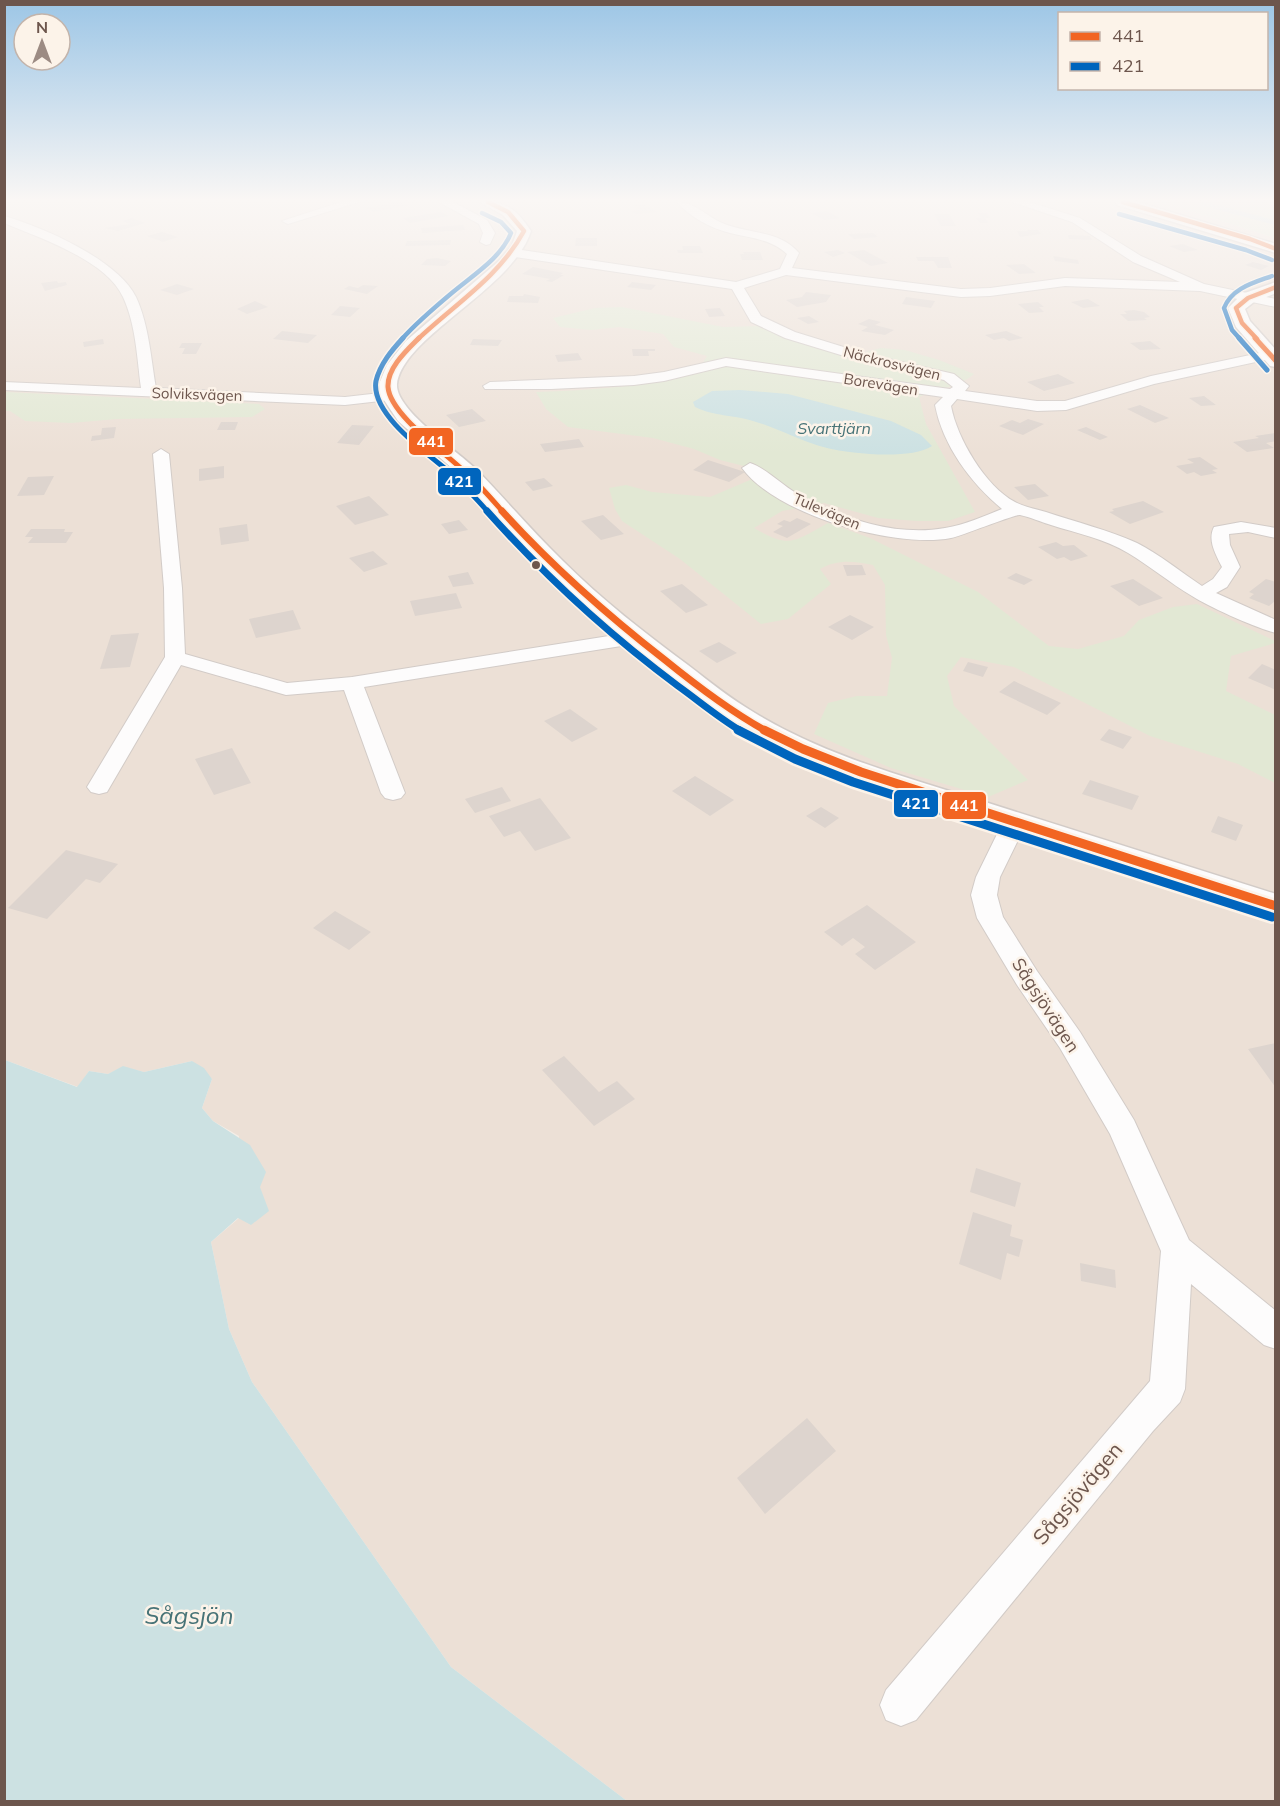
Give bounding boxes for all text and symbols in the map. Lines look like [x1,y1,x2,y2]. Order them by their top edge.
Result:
north arrow [12,12,72,72]
legend [1058,12,1268,90]
text: N [36,17,48,37]
text: 441 [1112,24,1144,47]
text: 421 [1112,54,1144,77]
street label: Näckrosvägen [841,342,943,384]
street label: Borevägen [842,369,920,399]
street label: Solviksvägen [151,383,243,405]
water label: Svarttjärn [797,418,871,438]
line badge: 441 [408,427,454,456]
text: 441 [417,431,445,451]
line badge: 421 [437,467,482,496]
text: 421 [445,471,473,491]
street label: Tulevägen [791,488,863,534]
unlabelled marker [530,559,542,571]
line badge: 421 [893,789,939,818]
line badge: 441 [941,791,987,820]
text: 421 [902,793,930,813]
text: 441 [950,795,978,815]
street label: Sågsjövägen [1007,954,1085,1056]
street label: Sågsjövägen [1027,1436,1127,1550]
water label: Sågsjön [144,1600,234,1630]

